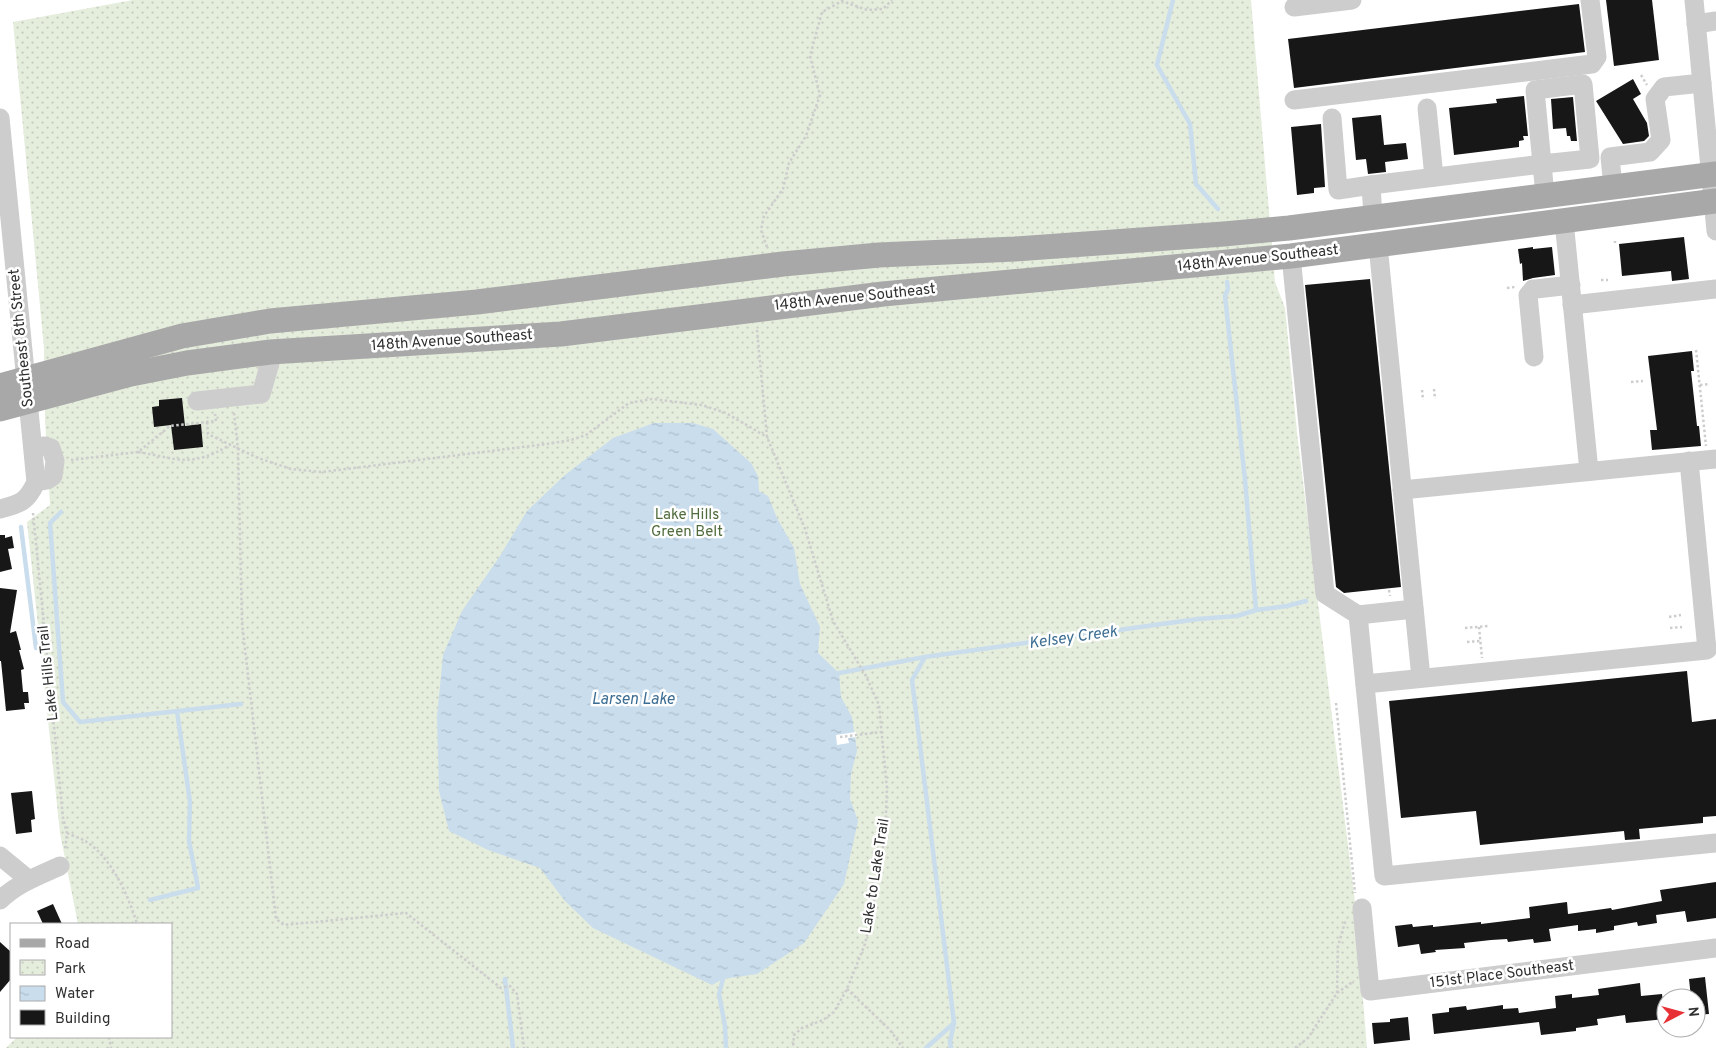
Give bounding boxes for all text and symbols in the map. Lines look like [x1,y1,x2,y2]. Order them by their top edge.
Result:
street label: 148th Avenue Southeast [1176,241,1340,277]
street label: Southeast 8th Street [5,268,39,408]
street label: 148th Avenue Southeast [773,280,937,316]
street label: 148th Avenue Southeast [371,326,533,356]
park label: Lake Hills Green Belt [651,506,723,542]
water label: Kelsey Creek [1027,622,1119,654]
street label: Lake Hills Trail [35,624,63,722]
water label: Larsen Lake [591,690,675,710]
street label: Lake to Lake Trail [858,817,894,935]
legend [10,923,172,1038]
text: Road [55,935,90,954]
street label: 151st Place Southeast [1429,957,1575,993]
text: Park [55,960,86,979]
text: Water [55,985,95,1004]
north arrow [1656,988,1706,1038]
text: N [1683,1006,1701,1018]
text: Building [55,1010,110,1029]

